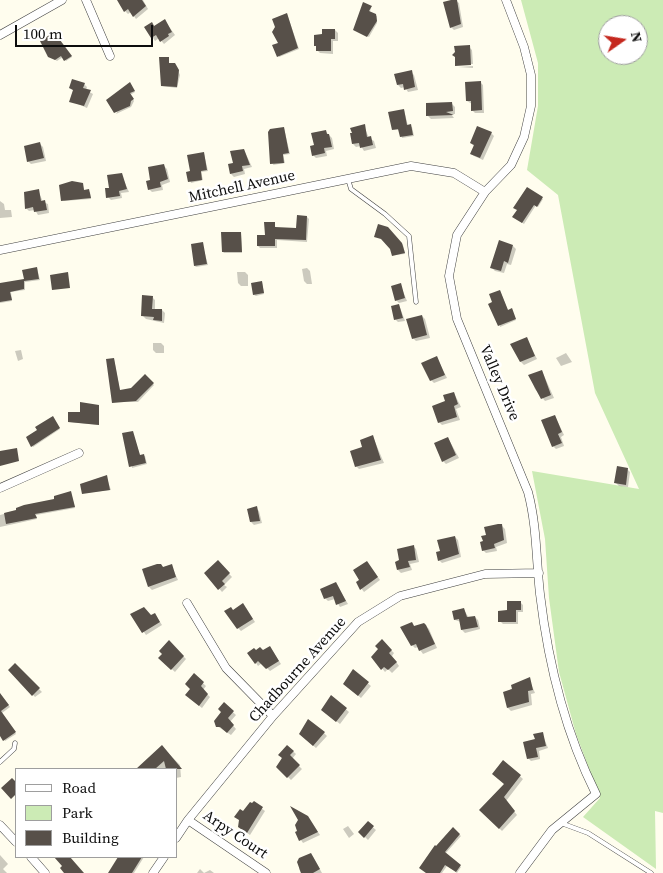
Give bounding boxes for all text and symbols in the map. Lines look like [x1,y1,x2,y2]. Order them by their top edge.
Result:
scale bar [18,15,155,47]
north arrow [598,15,648,65]
text: 100 m [23,23,63,44]
text: N [626,30,648,44]
street label: Mitchell Avenue [187,167,297,207]
street label: Valley Drive [475,343,523,423]
street label: Chadbourne Avenue [246,613,350,727]
legend [15,768,178,858]
text: Road [62,777,96,798]
text: Park [62,802,93,823]
street label: Arpy Court [199,807,271,863]
text: Building [62,827,119,848]

